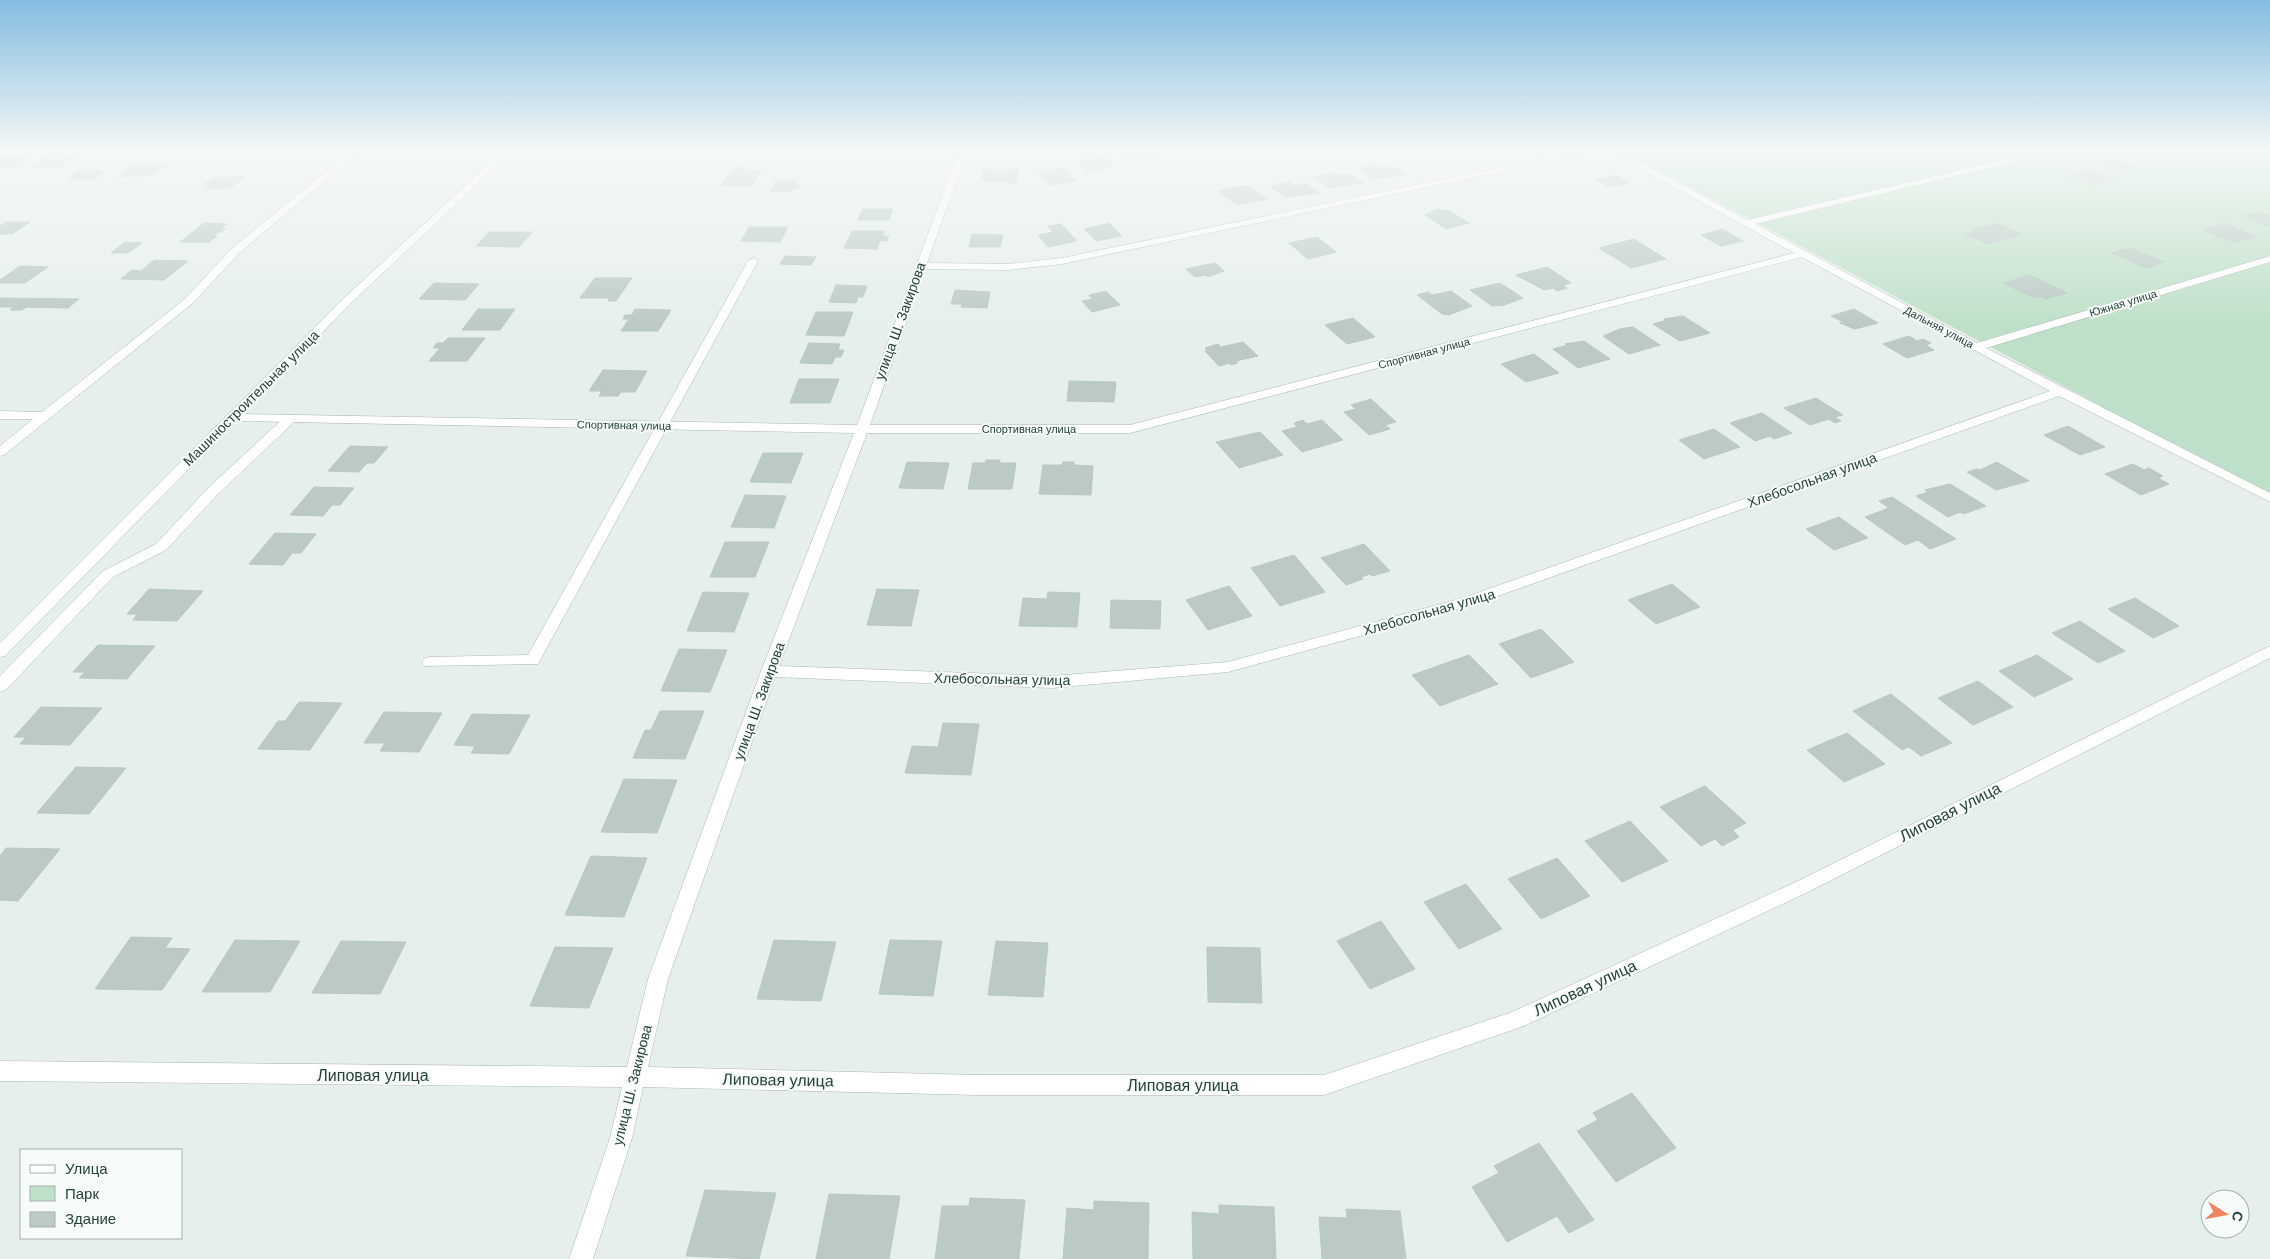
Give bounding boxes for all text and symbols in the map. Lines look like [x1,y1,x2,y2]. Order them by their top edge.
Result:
street label: улица Ш. Закирова [871,260,929,382]
street label: Южная улица [2088,287,2159,319]
street label: Дальняя улица [1902,304,1977,351]
street label: Машиностроительная улица [180,327,322,469]
street label: Спортивная улица [1377,335,1472,371]
street label: Спортивная улица [577,418,672,432]
street label: Спортивная улица [982,423,1077,435]
street label: Хлебосольная улица [1745,449,1879,511]
street label: Хлебосольная улица [1361,585,1497,639]
street label: улица Ш. Закирова [730,640,788,762]
street label: Хлебосольная улица [934,670,1071,688]
street label: Липовая улица [1897,779,2004,845]
street label: Липовая улица [1531,957,1639,1019]
street label: улица Ш. Закирова [609,1023,655,1147]
street label: Липовая улица [317,1067,429,1084]
street label: Липовая улица [722,1071,834,1089]
street label: Липовая улица [1127,1077,1239,1094]
legend [20,1149,182,1239]
text: Улица [65,1160,108,1177]
text: Парк [65,1185,99,1202]
north arrow [2200,1189,2250,1239]
text: Здание [65,1210,116,1227]
text: С [2229,1210,2247,1223]

